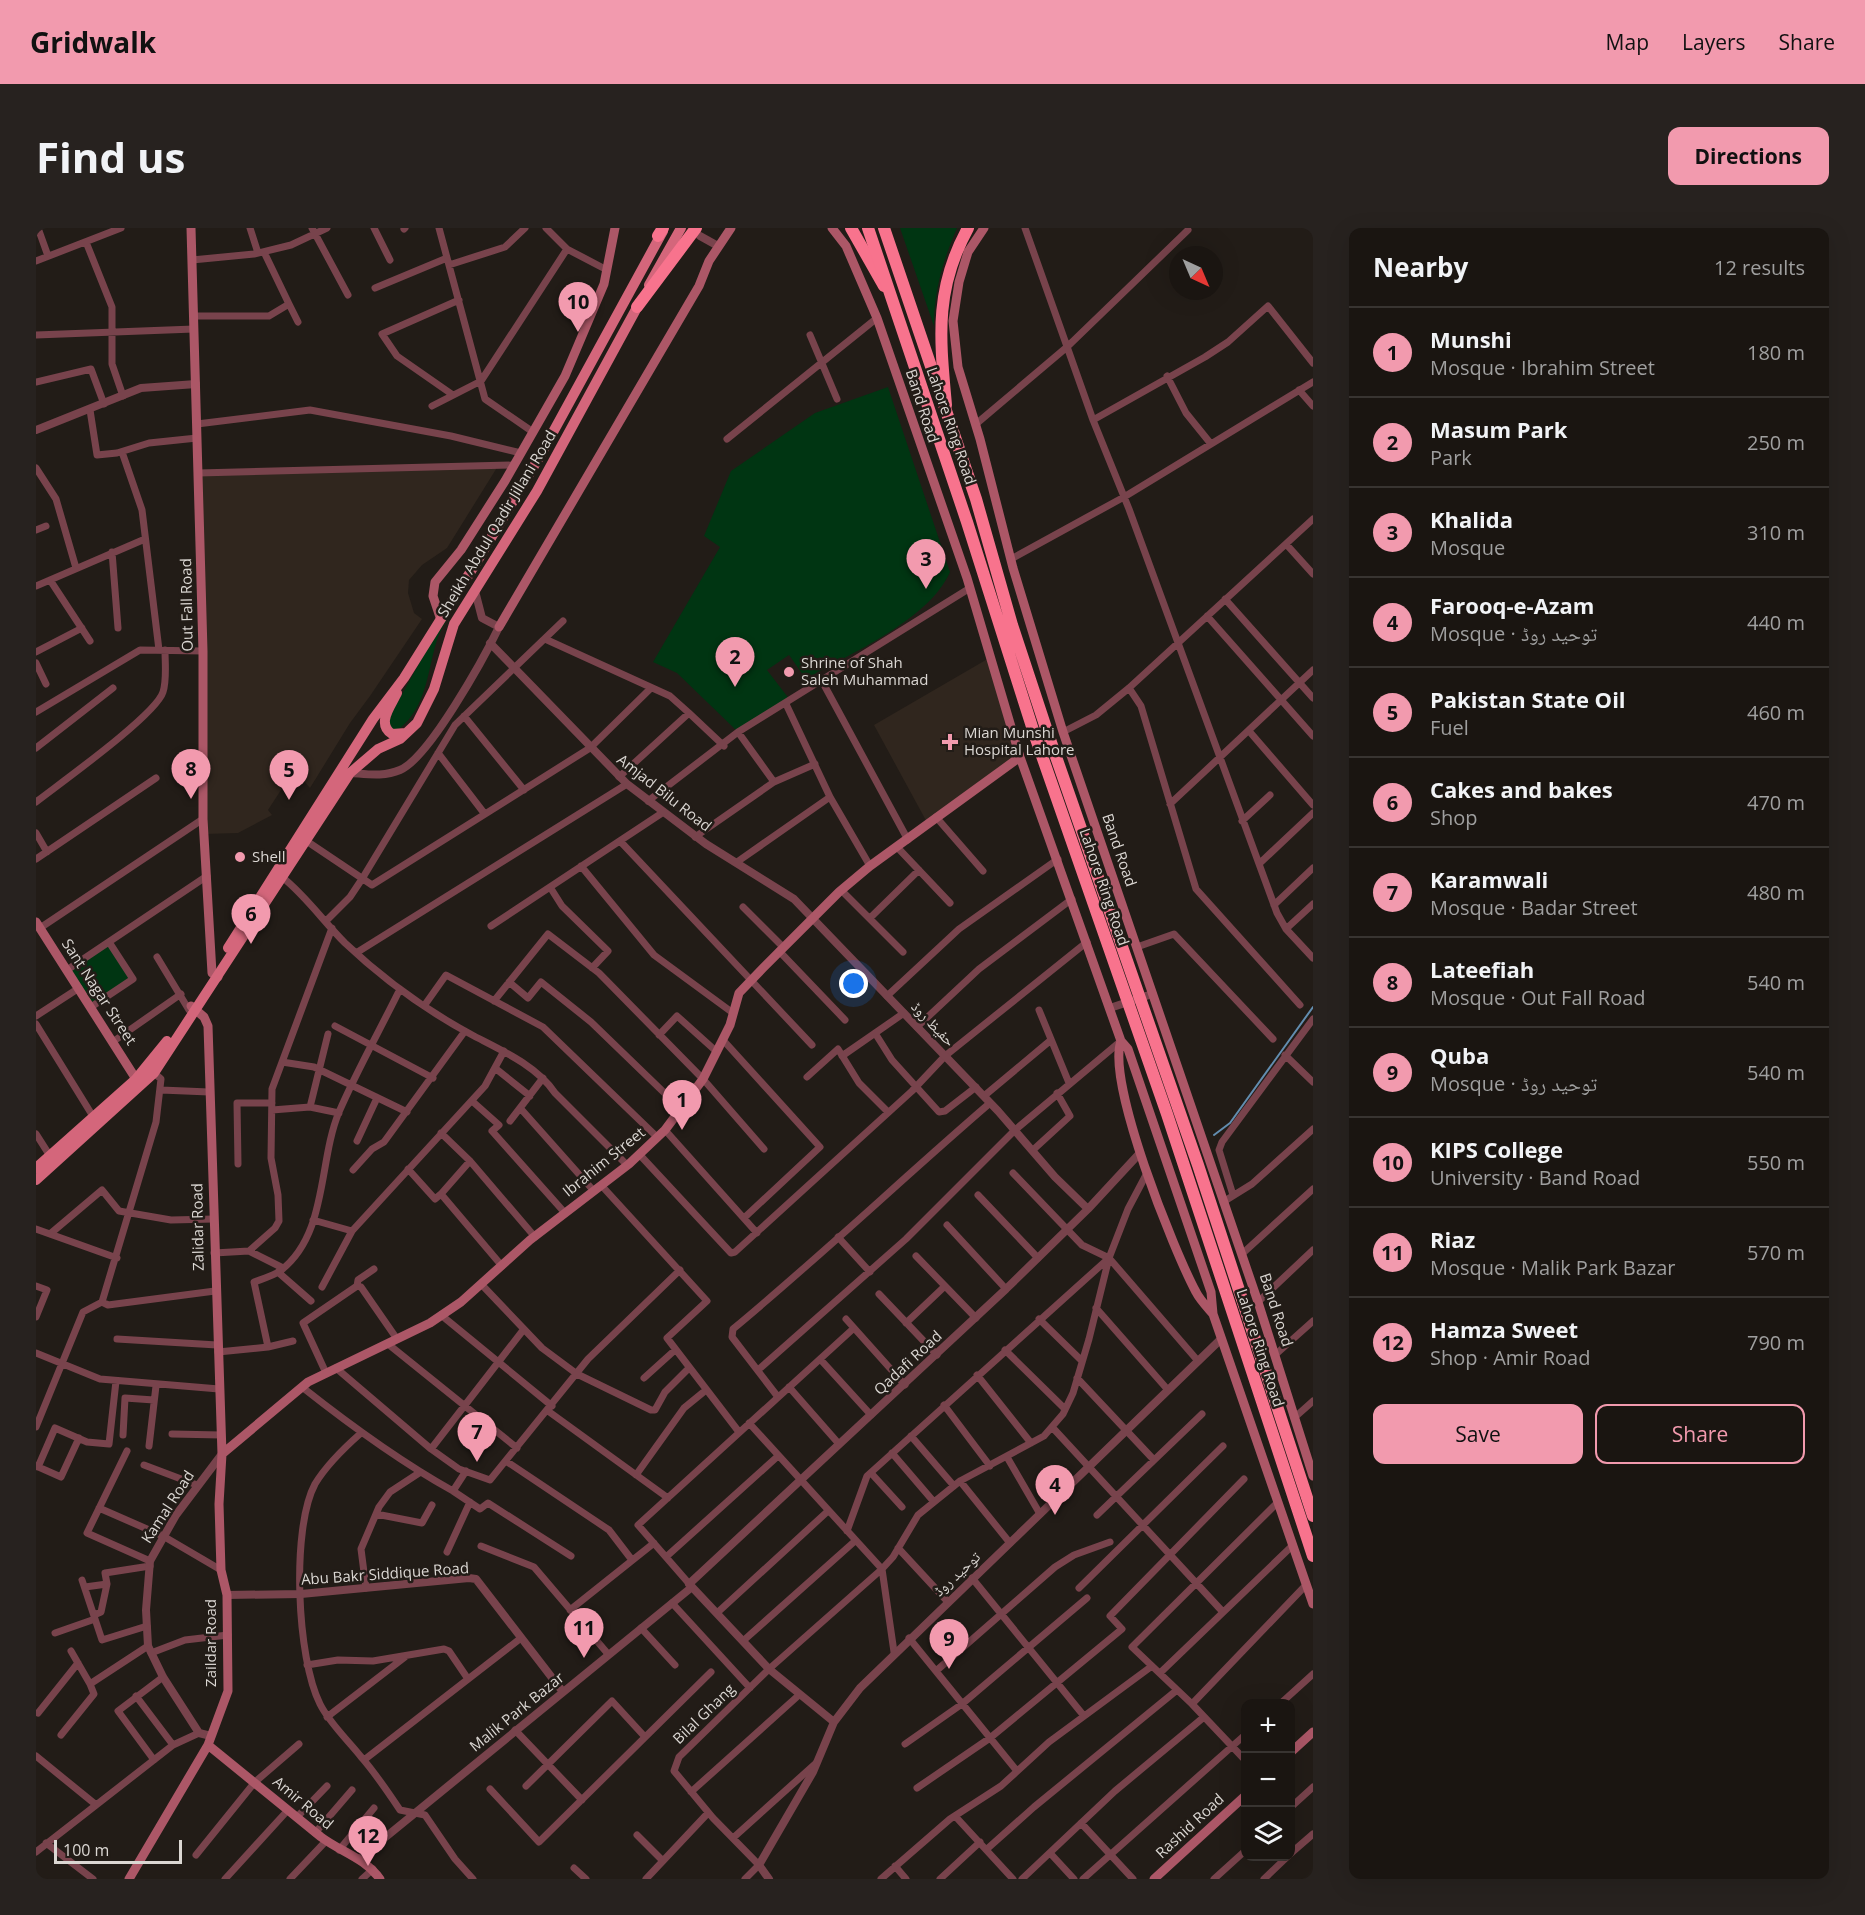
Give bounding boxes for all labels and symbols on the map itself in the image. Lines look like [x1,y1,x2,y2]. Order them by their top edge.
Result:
north arrow [1169,246,1223,300]
pin: 10 [558,282,598,332]
street label: Lahore Ring Road [922,364,981,487]
street label: Band Road [902,366,944,445]
street label: Sheikh Abdul Qadir Jillani Road [432,426,560,621]
pin: 3 [906,540,946,589]
street label: Out Fall Road [175,558,197,652]
pin: 2 [716,638,754,687]
place label: Shrine of Shah Saleh Muhammad [801,652,928,689]
marker: Shrine of Shah Saleh Muhammad [782,665,796,679]
place label: Mian Munshi Hospital Lahore [964,722,1075,759]
marker: Mian Munshi Hospital Lahore [941,733,959,751]
street label: Amjad Bilu Road [613,749,716,835]
pin: 8 [172,750,210,799]
pin: 5 [270,750,308,800]
street label: Band Road [1098,810,1142,889]
street label: Lahore Ring Road [1075,825,1134,948]
place label: Shell [252,846,285,866]
marker: Shell [233,850,247,864]
pin: 6 [232,894,270,944]
street label: Sant Nagar Street [58,934,142,1048]
your location [839,969,868,998]
street label: حفیظ روڈ [907,996,960,1050]
pin: 1 [662,1080,702,1130]
street label: Ibrahim Street [558,1122,649,1201]
street label: Zalidar Road [186,1183,208,1271]
street label: Band Road [1256,1270,1298,1349]
street label: Lahore Ring Road [1232,1286,1289,1409]
street label: Qadafi Road [869,1326,946,1399]
pin: 7 [458,1412,496,1462]
street label: Kamal Road [136,1466,198,1547]
pin: 4 [1036,1466,1074,1515]
street label: توحید روڈ [929,1546,984,1600]
street label: Abu Bakr Siddique Road [300,1557,470,1589]
street label: Zaildar Road [200,1599,220,1687]
pin: 11 [564,1608,604,1658]
pin: 9 [930,1620,968,1669]
street label: Malik Park Bazar [465,1667,568,1755]
street label: Bilal Ghang [668,1679,739,1748]
street label: Amir Road [269,1771,338,1833]
street label: Rashid Road [1151,1788,1228,1862]
pin: 12 [348,1816,388,1866]
scale bar [54,1837,182,1864]

